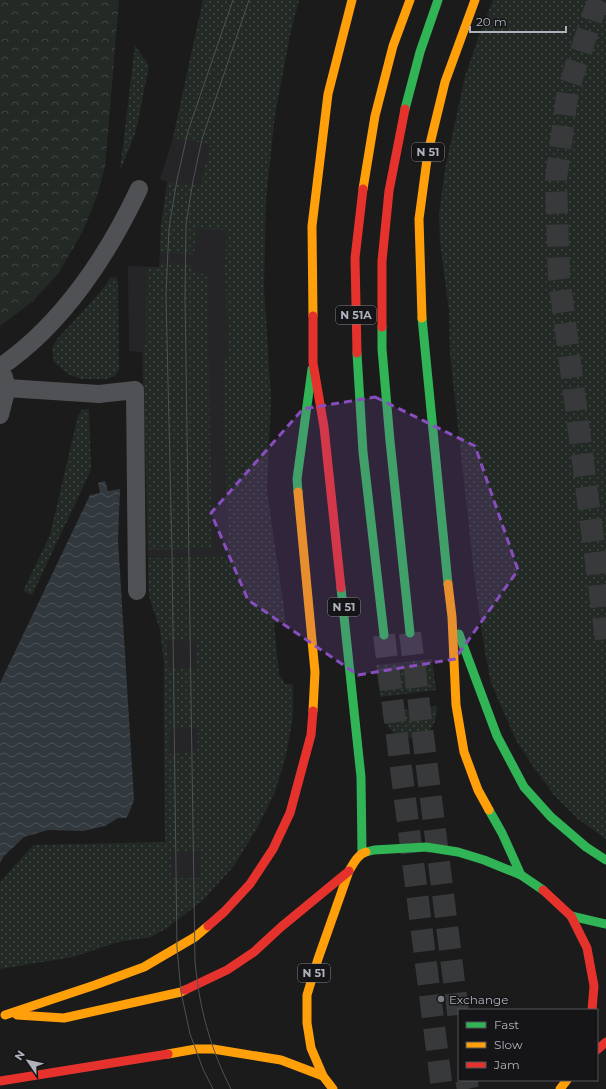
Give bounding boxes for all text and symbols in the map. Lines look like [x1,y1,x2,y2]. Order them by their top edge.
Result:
scale bar [470,8,566,34]
text: 20 m [476,14,507,29]
road number: N 51 [412,143,444,161]
road number: N 51A [336,306,376,324]
road number: N 51 [328,598,360,616]
road number: N 51 [298,964,330,982]
place label: Exchange [449,992,509,1007]
marker: Exchange [436,994,446,1004]
legend [458,1009,598,1081]
text: Fast [494,1017,519,1032]
text: Slow [494,1037,523,1052]
north arrow [8,1041,48,1081]
text: N [11,1048,28,1063]
text: Jam [493,1057,520,1072]

